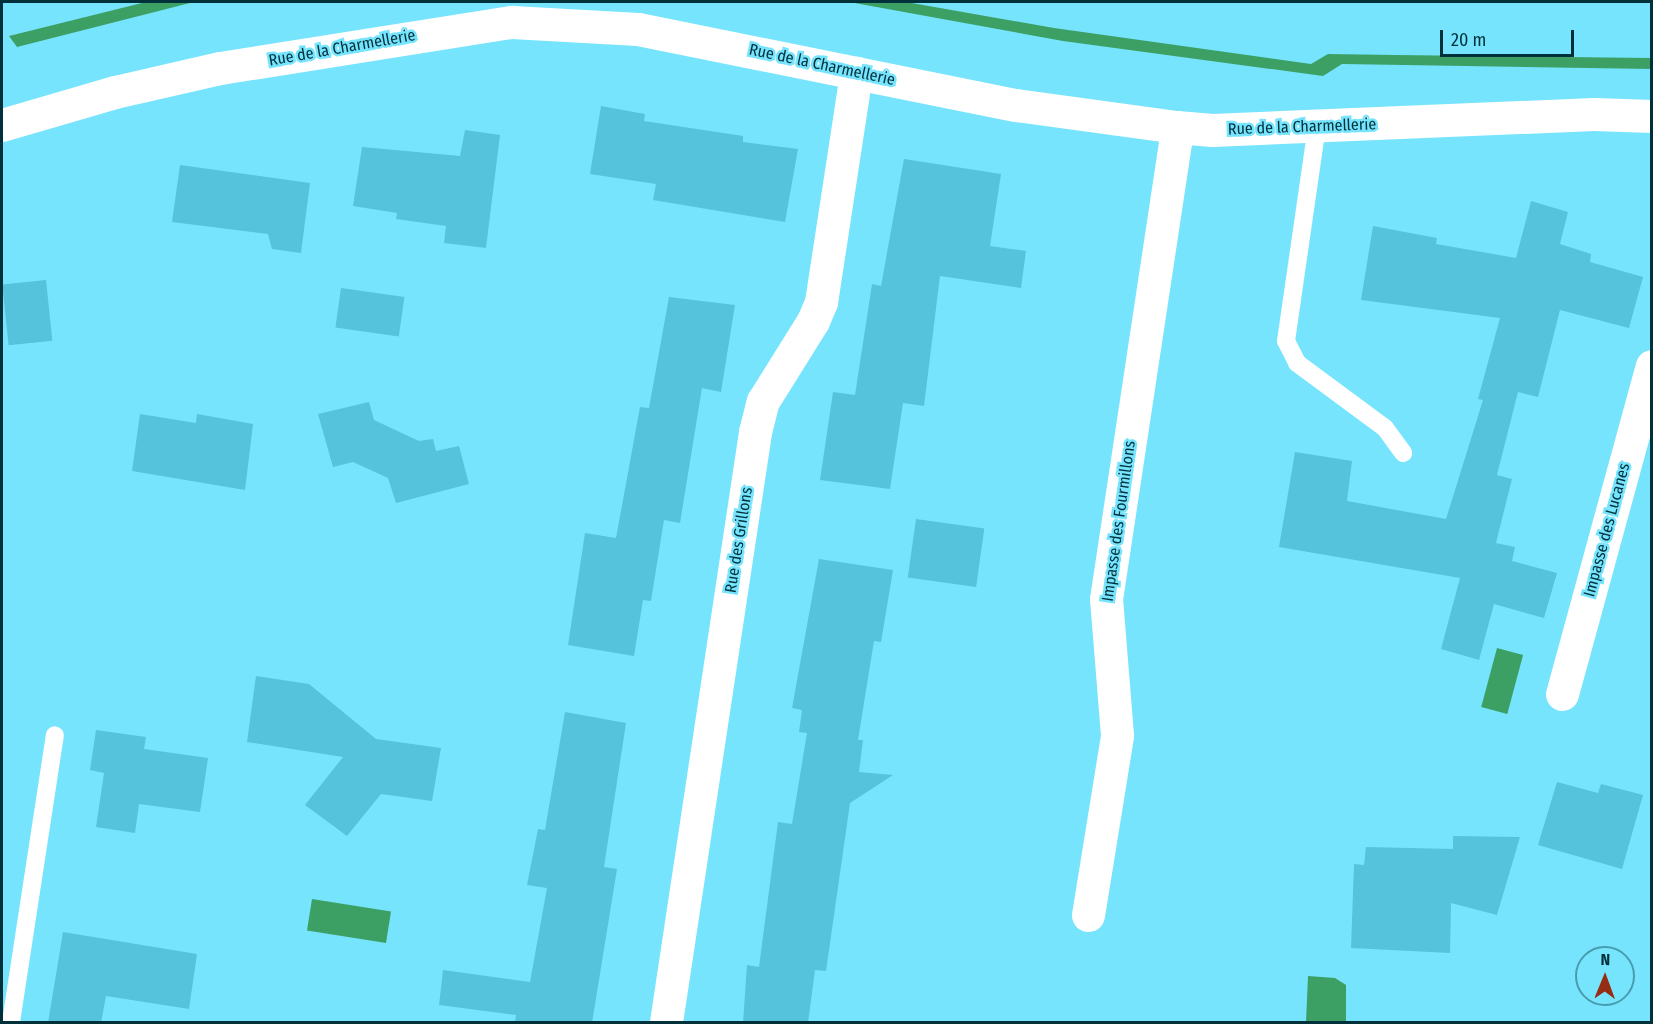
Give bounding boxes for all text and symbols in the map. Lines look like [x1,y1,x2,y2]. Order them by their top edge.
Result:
scale bar [1443,18,1576,56]
street label: Rue de la Charmellerie [267,26,417,70]
text: 20 m [1451,29,1486,51]
street label: Rue de la Charmellerie [747,40,897,90]
street label: Rue de la Charmellerie [1227,115,1377,139]
street label: Impasse des Fourmillons [1098,439,1140,603]
street label: Impasse des Lucanes [1580,461,1634,599]
street label: Rue des Grillons [721,486,757,594]
north arrow [1575,946,1635,1006]
text: N [1600,950,1610,969]

